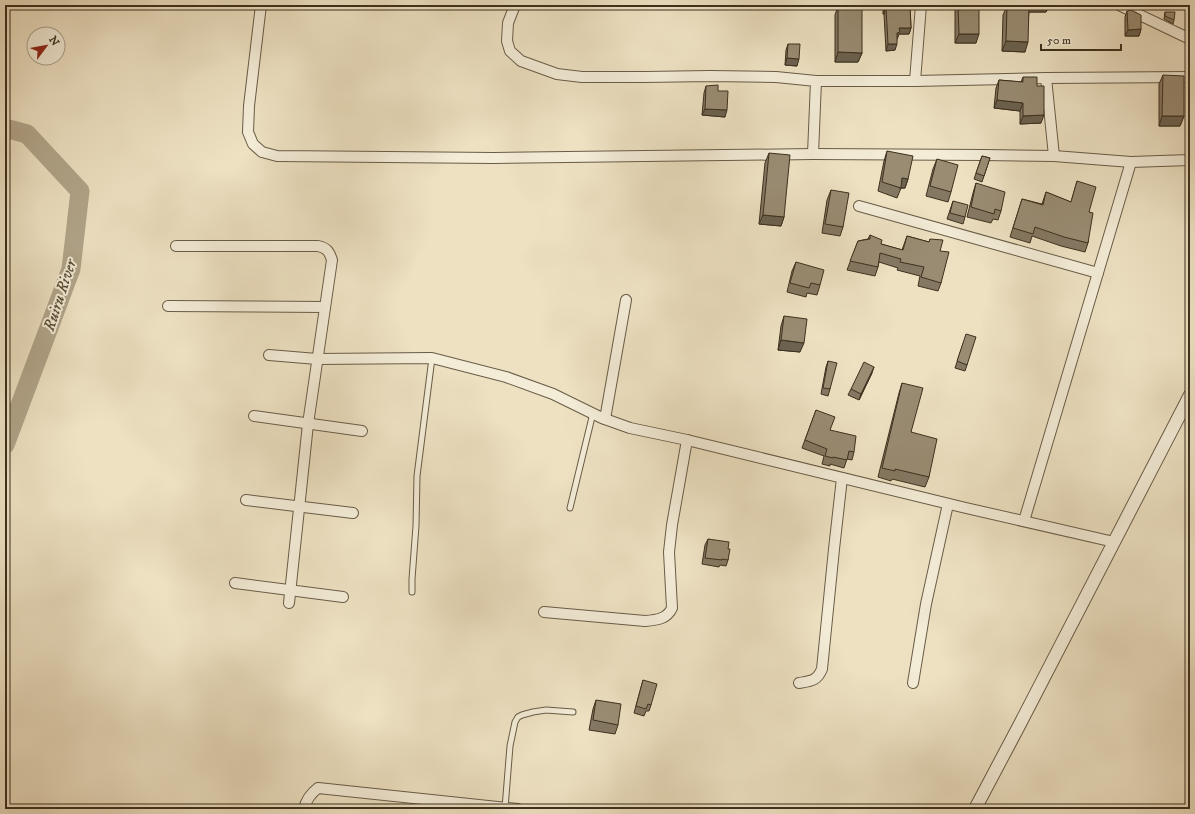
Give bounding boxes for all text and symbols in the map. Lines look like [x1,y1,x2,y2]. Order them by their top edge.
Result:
north arrow [26,26,66,66]
scale bar [1041,26,1121,52]
text: 50 m [1047,33,1071,48]
text: N [45,34,62,49]
water label: Ruiru River [39,256,81,335]

